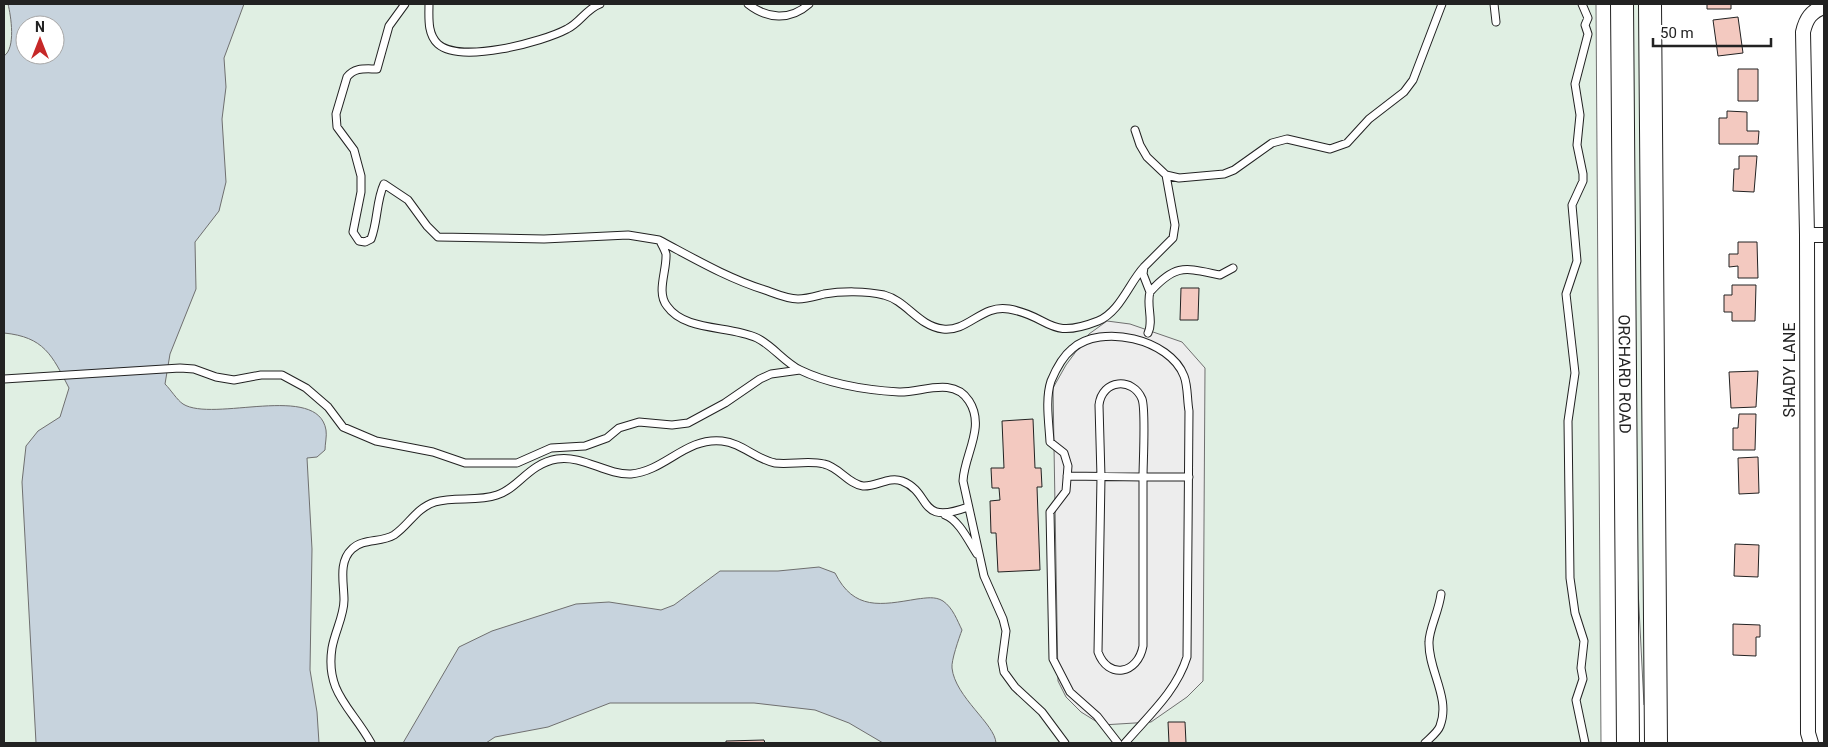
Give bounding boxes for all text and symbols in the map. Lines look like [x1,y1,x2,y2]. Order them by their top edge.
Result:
north arrow [15,15,65,65]
scale bar [1653,15,1770,47]
text: N [35,19,45,35]
text: 50 m [1660,24,1694,42]
street label: ORCHARD ROAD [1615,314,1635,434]
street label: SHADY LANE [1780,323,1799,417]

